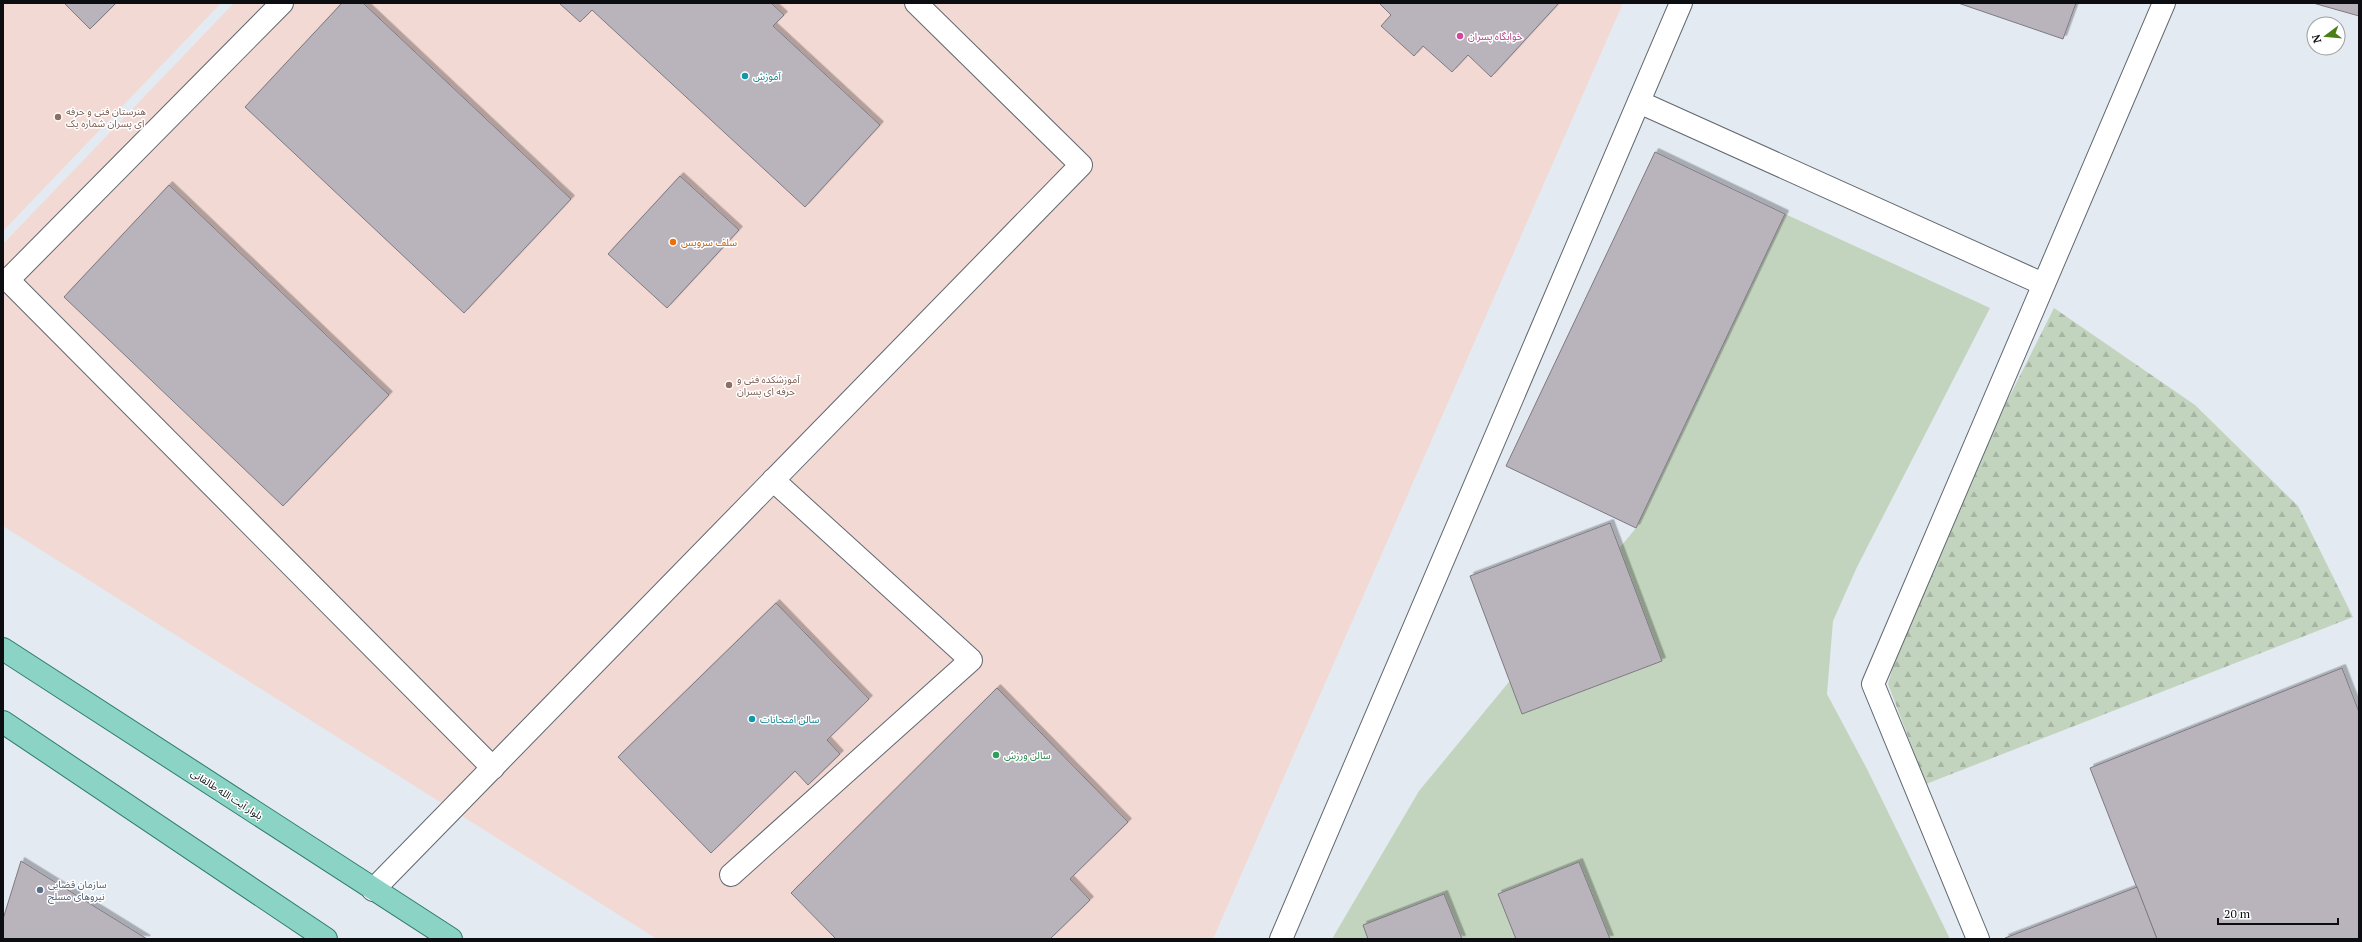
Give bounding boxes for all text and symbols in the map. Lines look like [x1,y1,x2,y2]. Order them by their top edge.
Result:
north arrow [2306,16,2346,56]
place label: خوابگاه پسران [1468,30,1523,43]
marker: خوابگاه پسران [1455,31,1465,41]
text: N [2308,32,2324,45]
place label: آموزش [753,70,782,83]
marker: آموزش [740,71,750,81]
place label: هنرستان فنی و حرفه ای پسران شماره یک [66,105,146,130]
marker: هنرستان فنی و حرفه ای پسران شماره یک [53,112,63,122]
place label: سلف سرویس [681,236,737,249]
marker: سلف سرویس [668,237,678,247]
place label: آموزشکده فنی و حرفه ای پسران [737,373,801,398]
marker: آموزشکده فنی و حرفه ای پسران [724,380,734,390]
place label: سالن امتحانات [760,713,819,726]
marker: سالن امتحانات [747,714,757,724]
place label: سالن ورزش [1004,749,1051,762]
marker: سالن ورزش [991,750,1001,760]
street label: بلوار آیت الله طالقانی [188,766,265,823]
place label: سازمان قضایی نیروهای مسلح [48,878,107,904]
marker: سازمان قضایی نیروهای مسلح [35,885,45,895]
scale bar [2218,900,2338,926]
text: 20 m [2224,906,2251,921]

